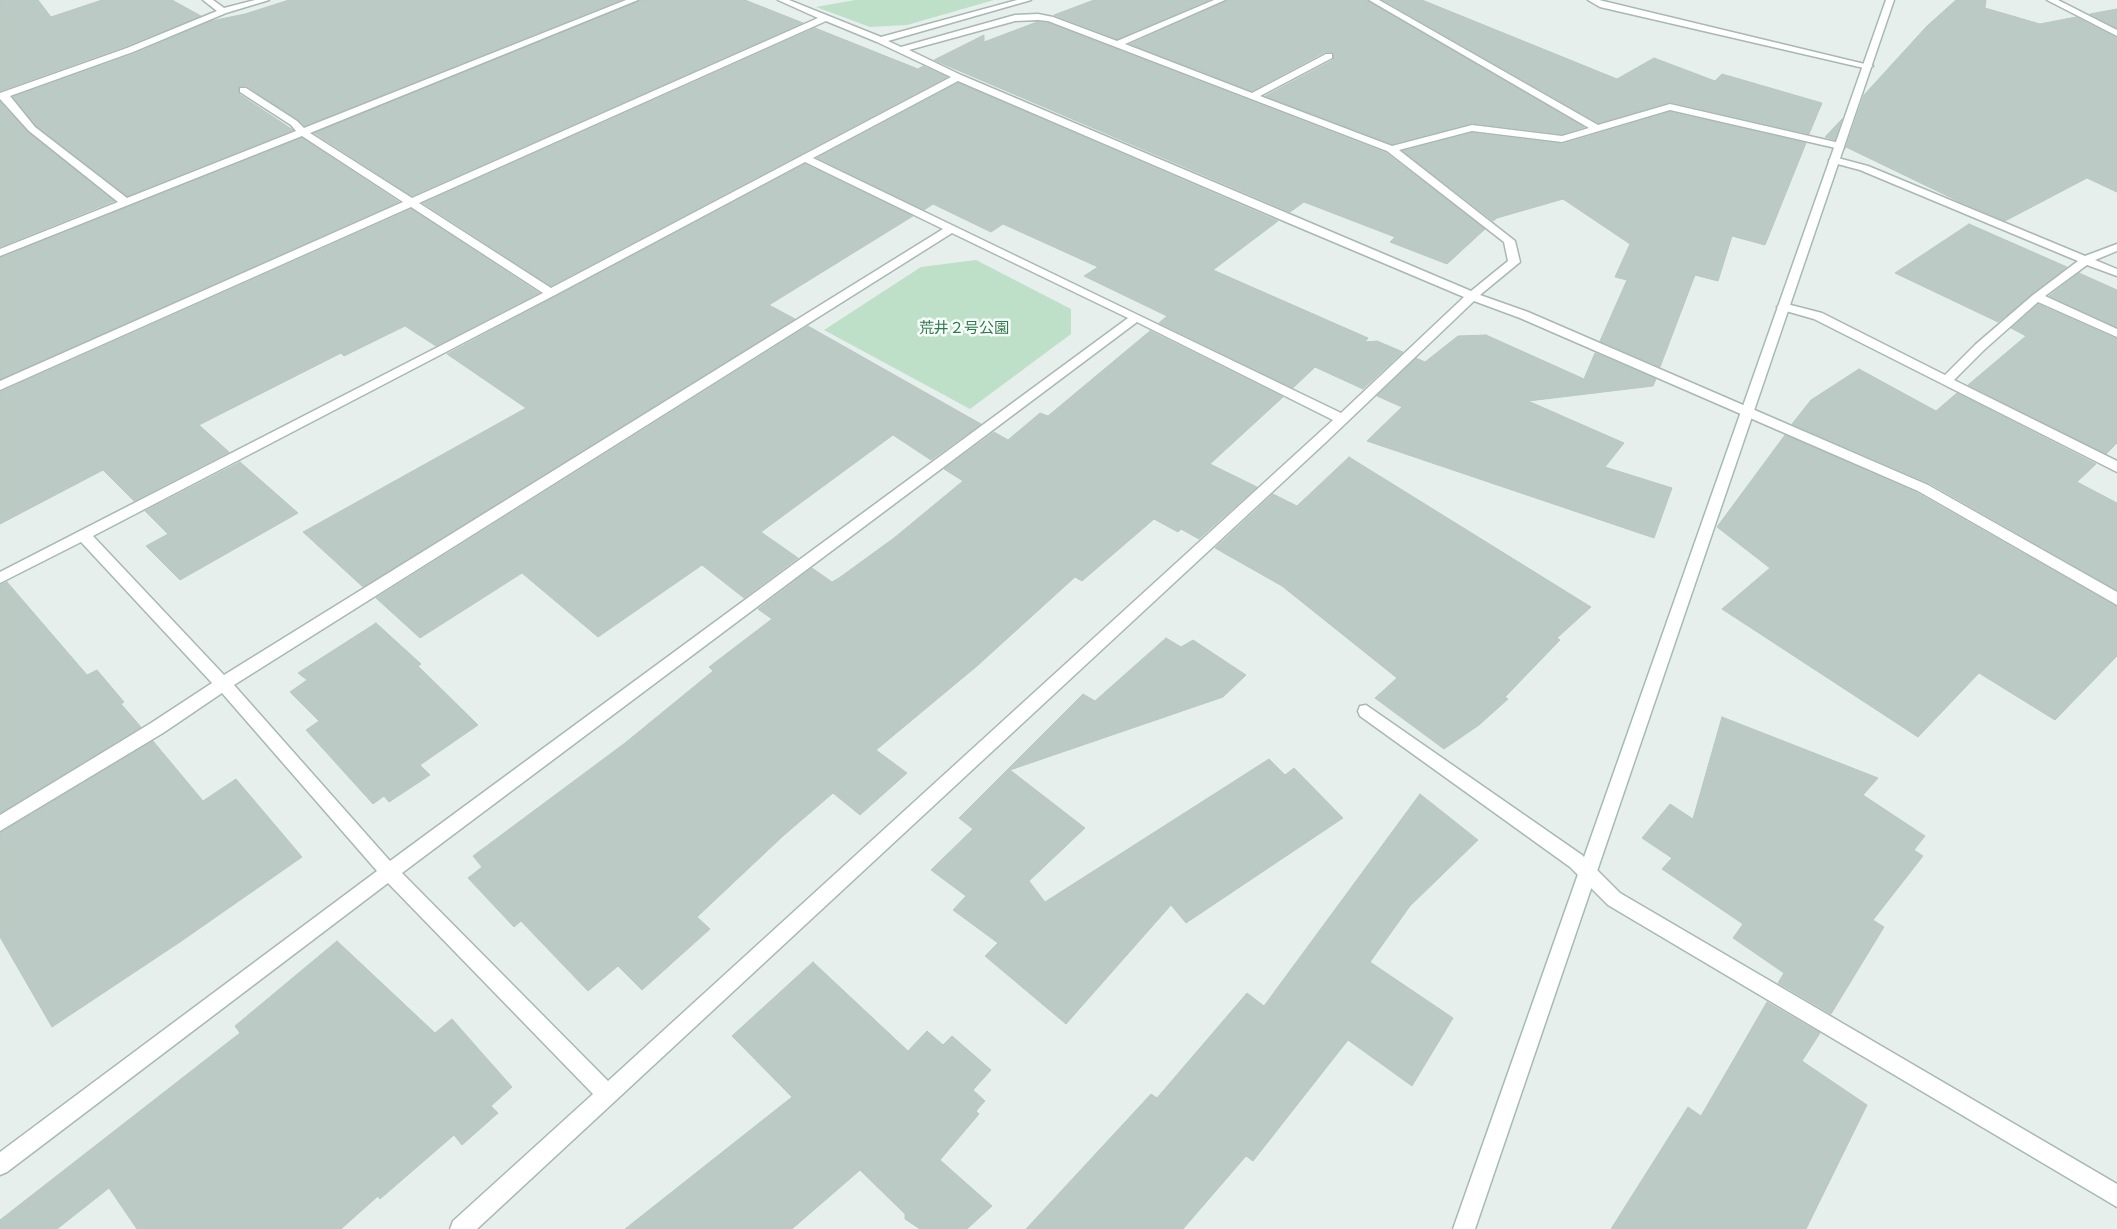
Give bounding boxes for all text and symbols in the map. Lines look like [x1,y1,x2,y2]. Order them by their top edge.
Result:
park label: 荒井２号公園 [919,320,1009,338]

